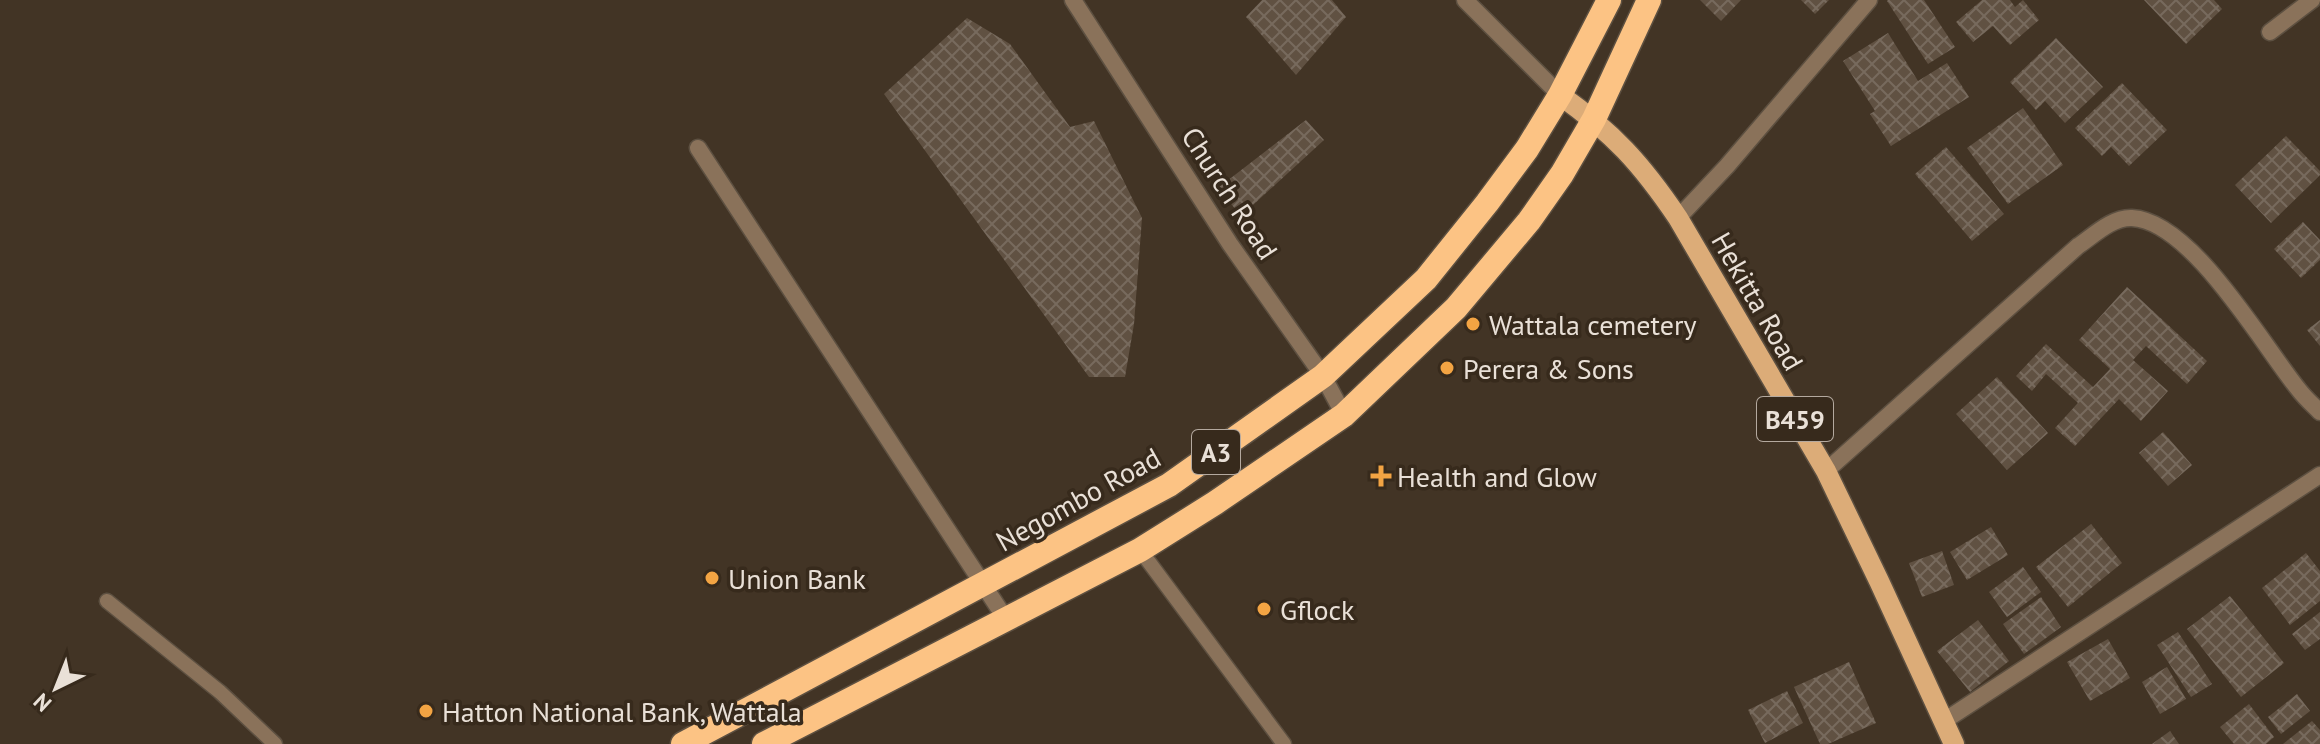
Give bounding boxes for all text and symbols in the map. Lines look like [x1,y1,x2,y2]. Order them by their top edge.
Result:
street label: Church Road [1173,120,1287,266]
street label: Hekitta Road [1704,225,1812,377]
place label: Wattala cemetery [1489,306,1696,343]
marker: Wattala cemetery [1464,315,1482,333]
place label: Perera & Sons [1463,350,1634,387]
marker: Perera & Sons [1438,359,1456,377]
road number: B459 [1757,397,1833,441]
road number: A3 [1192,430,1240,474]
street label: Negombo Road [989,439,1167,559]
place label: Health and Glow [1397,458,1597,495]
marker: Health and Glow [1372,467,1390,485]
place label: Union Bank [728,560,866,597]
marker: Union Bank [703,569,721,587]
place label: Gflock [1280,591,1355,628]
marker: Gflock [1255,600,1273,618]
north arrow [16,648,96,728]
text: N [28,687,57,718]
place label: Hatton National Bank, Wattala [442,693,802,730]
marker: Hatton National Bank, Wattala [417,702,435,720]

